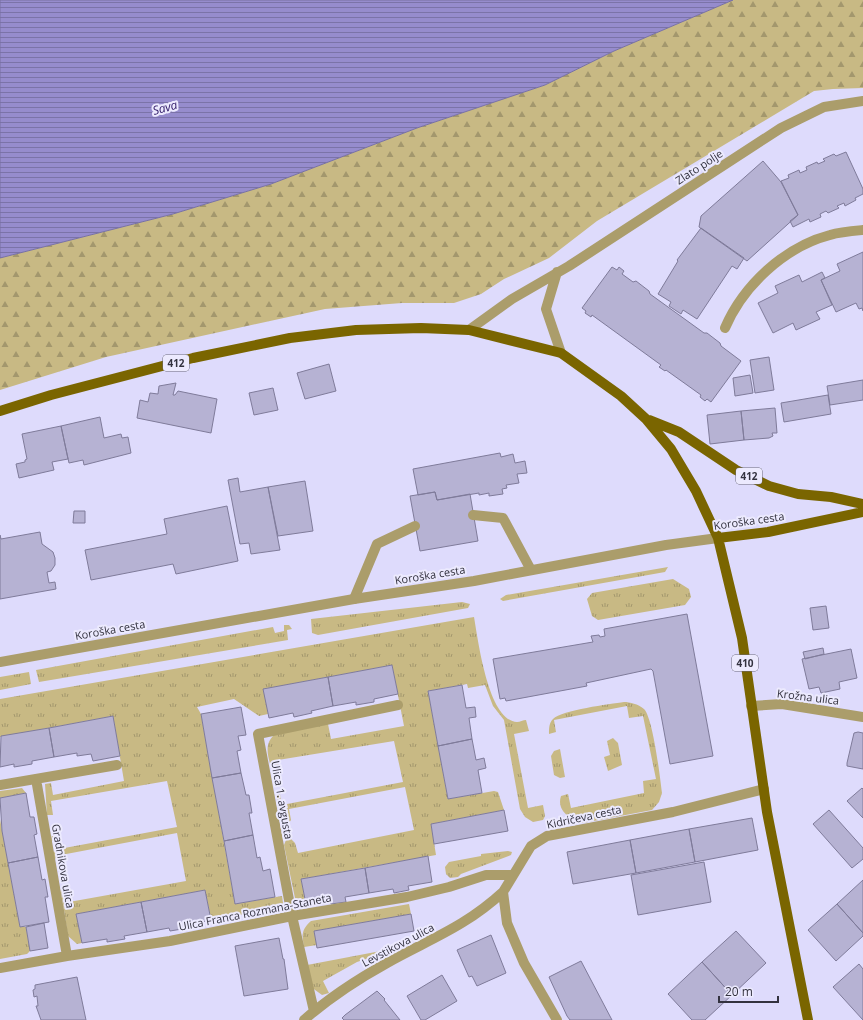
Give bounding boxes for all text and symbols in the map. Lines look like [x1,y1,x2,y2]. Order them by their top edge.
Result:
water label: Sava [151,96,179,119]
street label: Zlato polje [672,146,725,187]
road number: 412 [163,355,189,371]
road number: 412 [736,468,762,484]
street label: Koroška cesta [713,508,785,533]
street label: Koroška cesta [394,562,466,587]
street label: Koroška cesta [74,616,146,643]
road number: 410 [732,655,758,671]
street label: Krožna ulica [776,685,840,708]
street label: Ulica 1. avgusta [268,759,297,840]
street label: Kidričeva cesta [545,801,623,832]
street label: Gradnikova ulica [49,823,78,909]
street label: Ulica Franca Rozmana-Staneta [177,889,333,934]
street label: Levstikova ulica [359,919,437,970]
scale bar [719,978,778,1004]
text: 20 m [725,983,753,1000]

